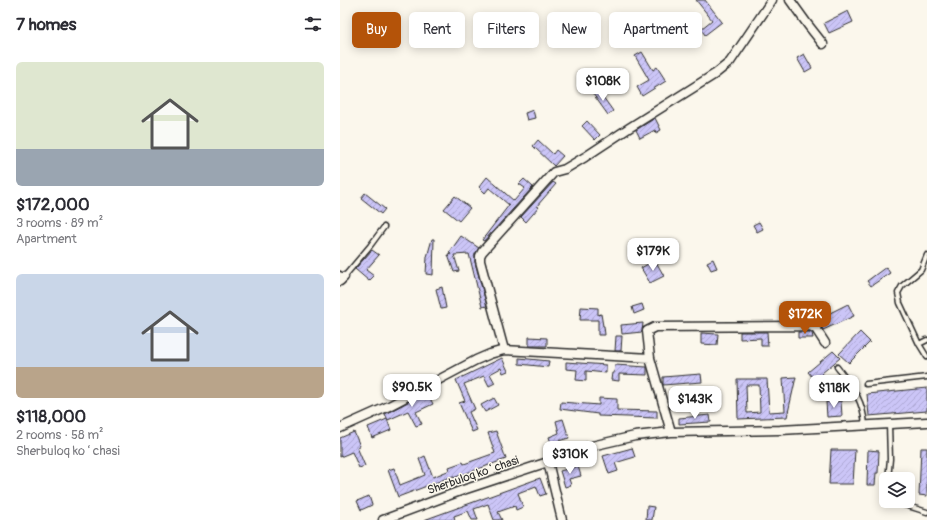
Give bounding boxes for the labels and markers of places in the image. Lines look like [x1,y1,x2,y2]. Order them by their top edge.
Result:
pin: $108K [575,68,631,102]
pin: $179K [625,238,681,272]
pin: $172K [777,301,833,335]
pin: $90.5K [379,374,445,408]
pin: $118K [806,375,862,409]
pin: $143K [667,386,723,420]
pin: $310K [542,441,598,475]

